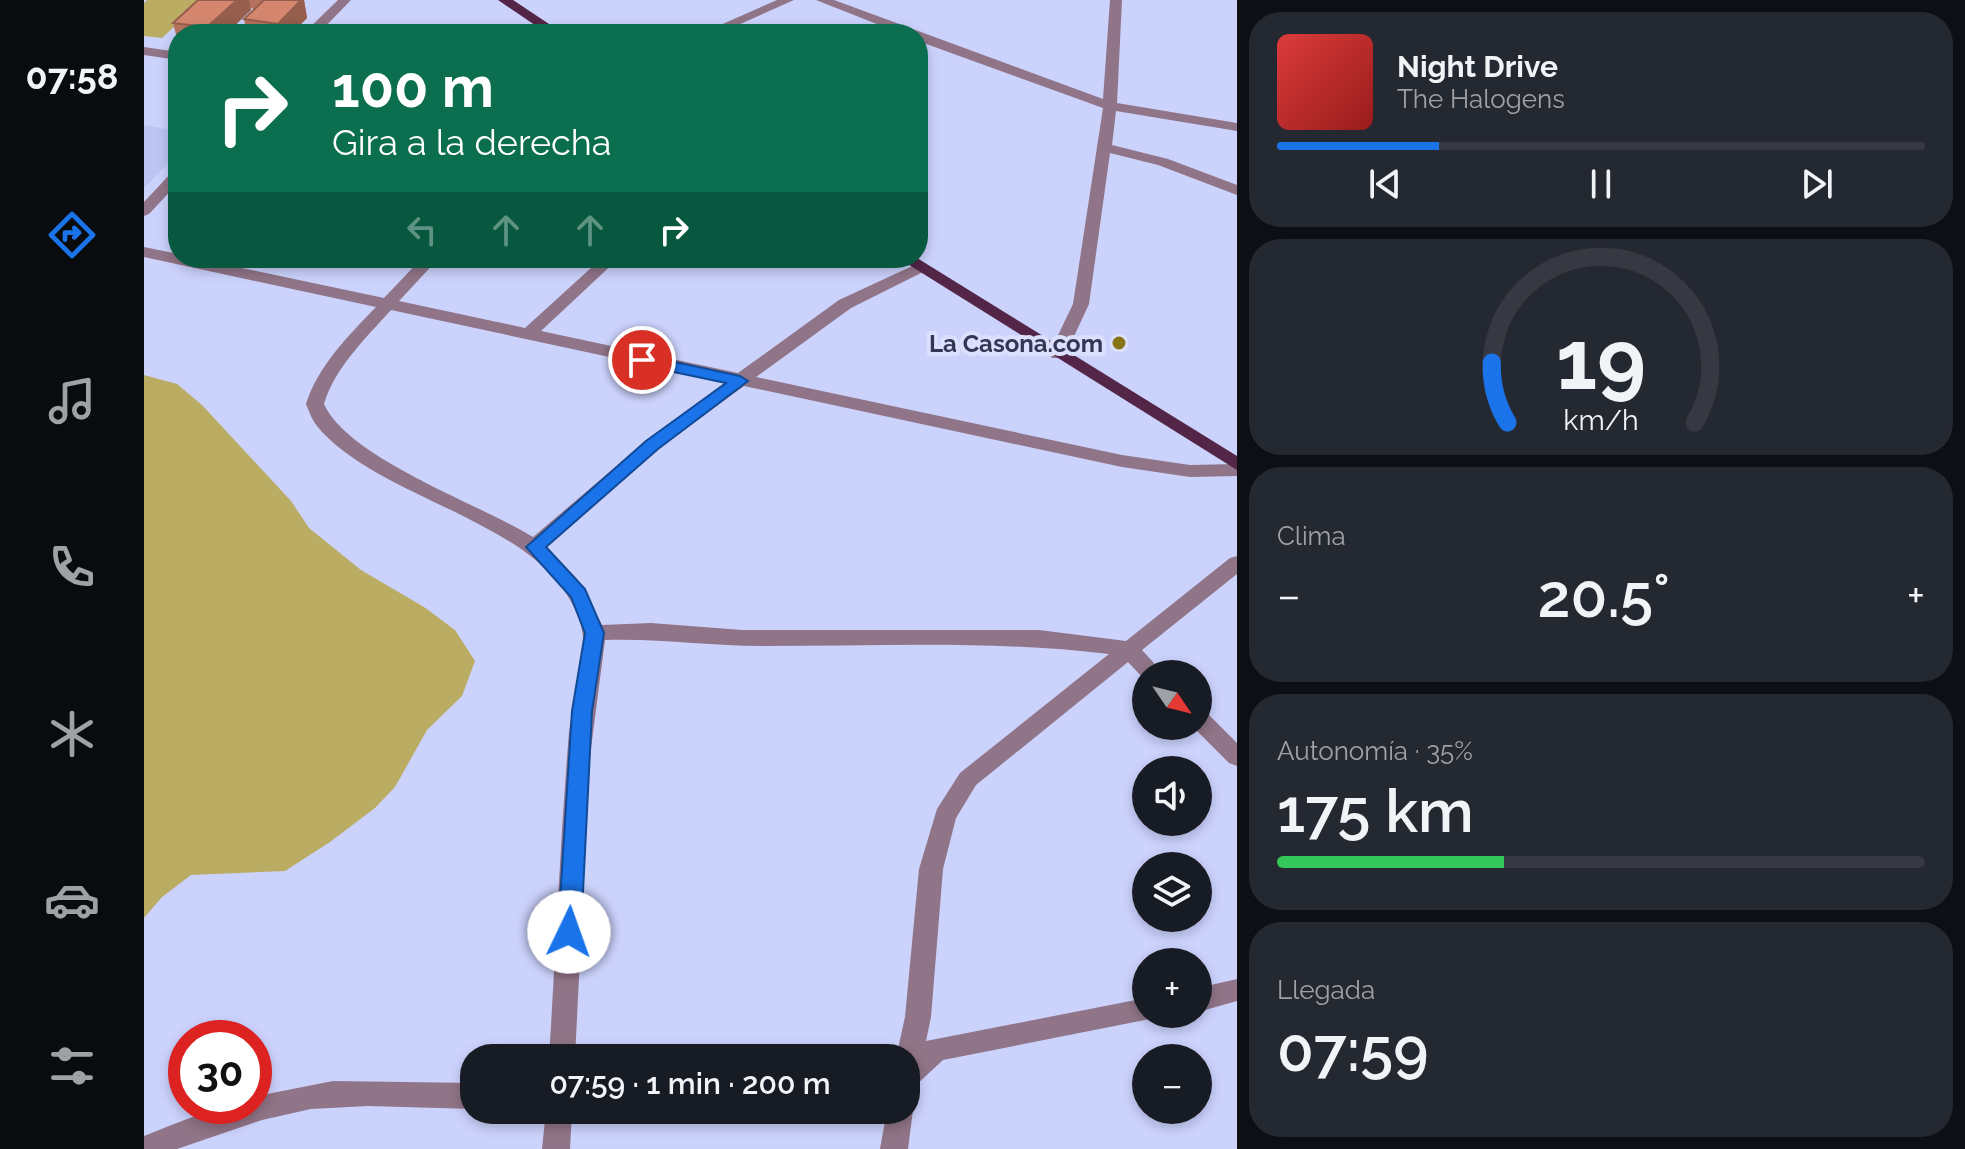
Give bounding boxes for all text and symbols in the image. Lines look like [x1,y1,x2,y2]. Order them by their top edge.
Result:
text: Night Drive [1397,49,1558,84]
text: 100 m [332,54,494,120]
text: 07:58 [26,55,118,97]
icon: right [200,56,304,160]
text: The Halogens [1397,84,1565,114]
text: Gira a la derecha [332,121,611,163]
icon: previous [1363,162,1407,206]
icon: pause [1579,162,1623,206]
icon: next [1795,162,1839,206]
icon: directions [44,207,100,263]
icon: left [400,208,444,252]
icon: ahead [484,208,528,252]
icon: ahead [568,208,612,252]
icon: right [652,208,696,252]
text: 19 [1556,311,1646,408]
pin [608,326,676,394]
place label: La Casona.com [929,329,1103,358]
marker: La Casona.com [1110,334,1128,352]
icon: arrive [620,338,664,382]
icon: music [44,373,100,429]
text: km/h [1563,403,1639,437]
text: Clima [1277,521,1346,551]
icon: phone [44,539,100,595]
text: 20.5° [1538,561,1670,631]
text: − [1277,570,1301,621]
text: + [1907,570,1925,621]
north arrow [1132,660,1212,740]
map controls [1132,660,1212,1124]
icon: climate [44,706,100,762]
text: Autonomía · 35% [1277,736,1473,766]
button: sound [1132,756,1212,836]
text: 175 km [1277,776,1474,846]
button: layers [1132,852,1212,932]
icon: car [44,872,100,928]
position arrow [527,890,611,974]
button: + [1132,948,1212,1028]
text: Llegada [1277,975,1375,1005]
text: 07:59 [1277,1015,1429,1085]
speed limit sign: 30 [168,1020,272,1124]
icon: filters [44,1038,100,1094]
button: − [1132,1044,1212,1124]
text: 07:59 · 1 min · 200 m [549,1066,831,1101]

